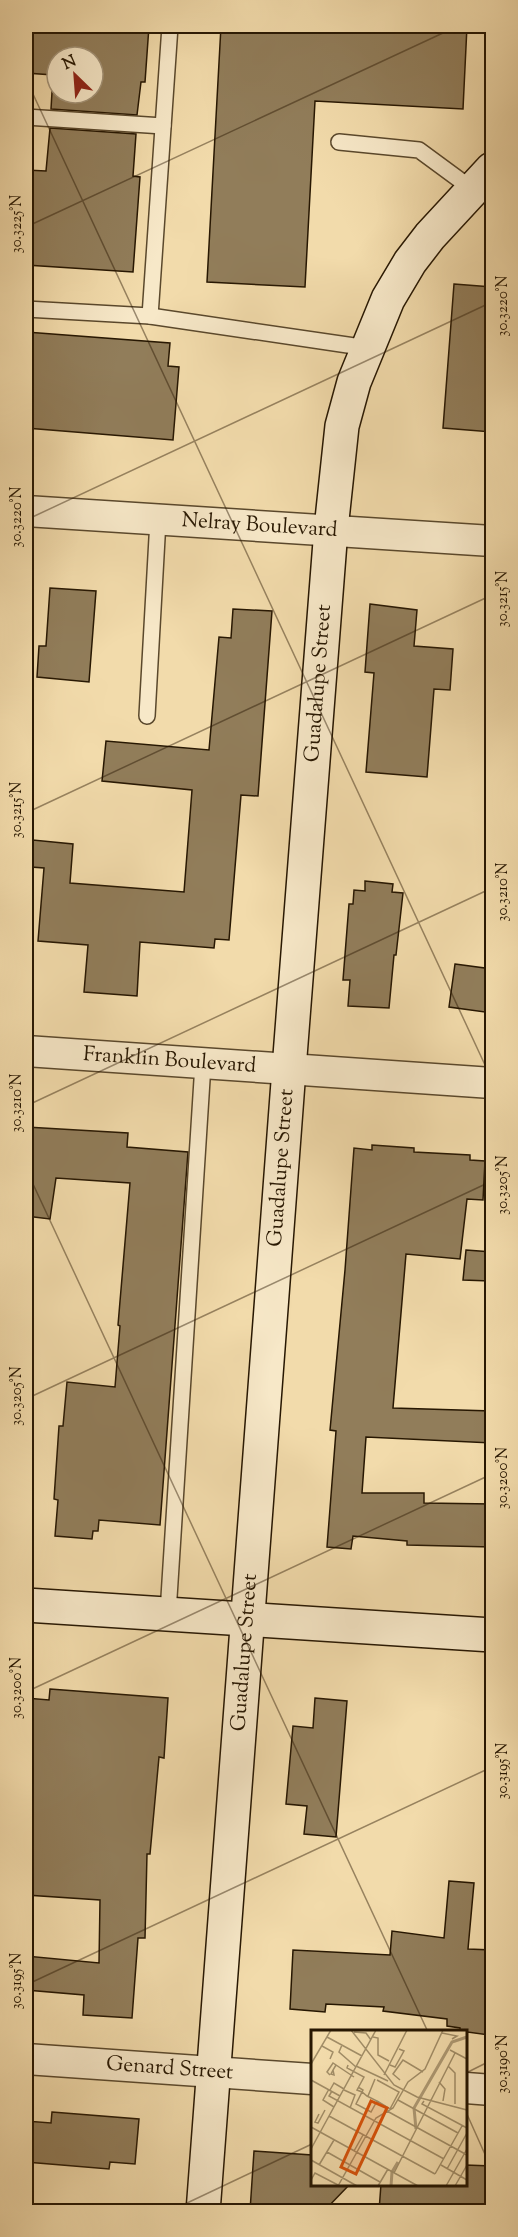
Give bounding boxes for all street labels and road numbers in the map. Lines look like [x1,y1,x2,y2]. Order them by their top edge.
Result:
street label: Nelray Boulevard [181,506,339,546]
street label: Guadalupe Street [298,603,340,763]
street label: Franklin Boulevard [82,1040,257,1082]
street label: Guadalupe Street [261,1088,302,1248]
street label: Guadalupe Street [224,1573,266,1733]
street label: Genard Street [105,2050,234,2088]

